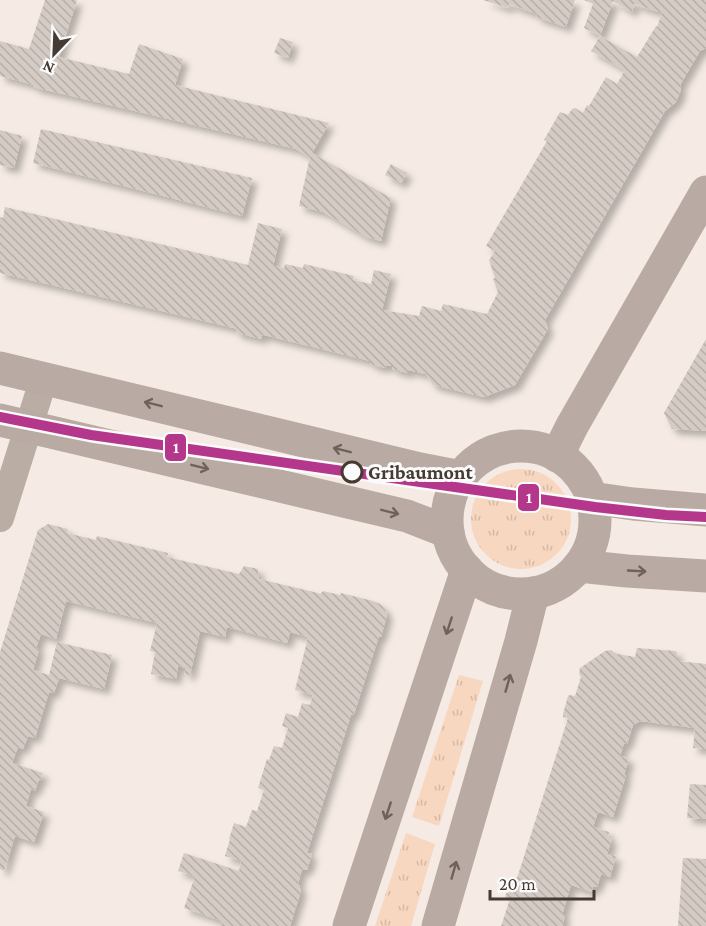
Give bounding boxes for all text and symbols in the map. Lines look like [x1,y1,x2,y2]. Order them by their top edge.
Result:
north arrow [24,24,84,84]
text: N [40,57,57,77]
one-way arrow [144,398,163,410]
line badge: 1 [164,433,187,462]
text: 1 [173,439,179,456]
one-way arrow [333,444,353,455]
one-way arrow [190,461,209,473]
marker: Gribaumont [341,461,363,483]
place label: Gribaumont [368,461,474,483]
line badge: 1 [517,483,540,512]
text: 1 [526,489,532,506]
one-way arrow [380,507,399,519]
one-way arrow [627,566,647,577]
one-way arrow [443,616,454,635]
one-way arrow [503,673,514,692]
one-way arrow [381,801,392,820]
one-way arrow [449,861,460,880]
scale bar [490,863,594,901]
text: 20 m [499,874,536,894]

